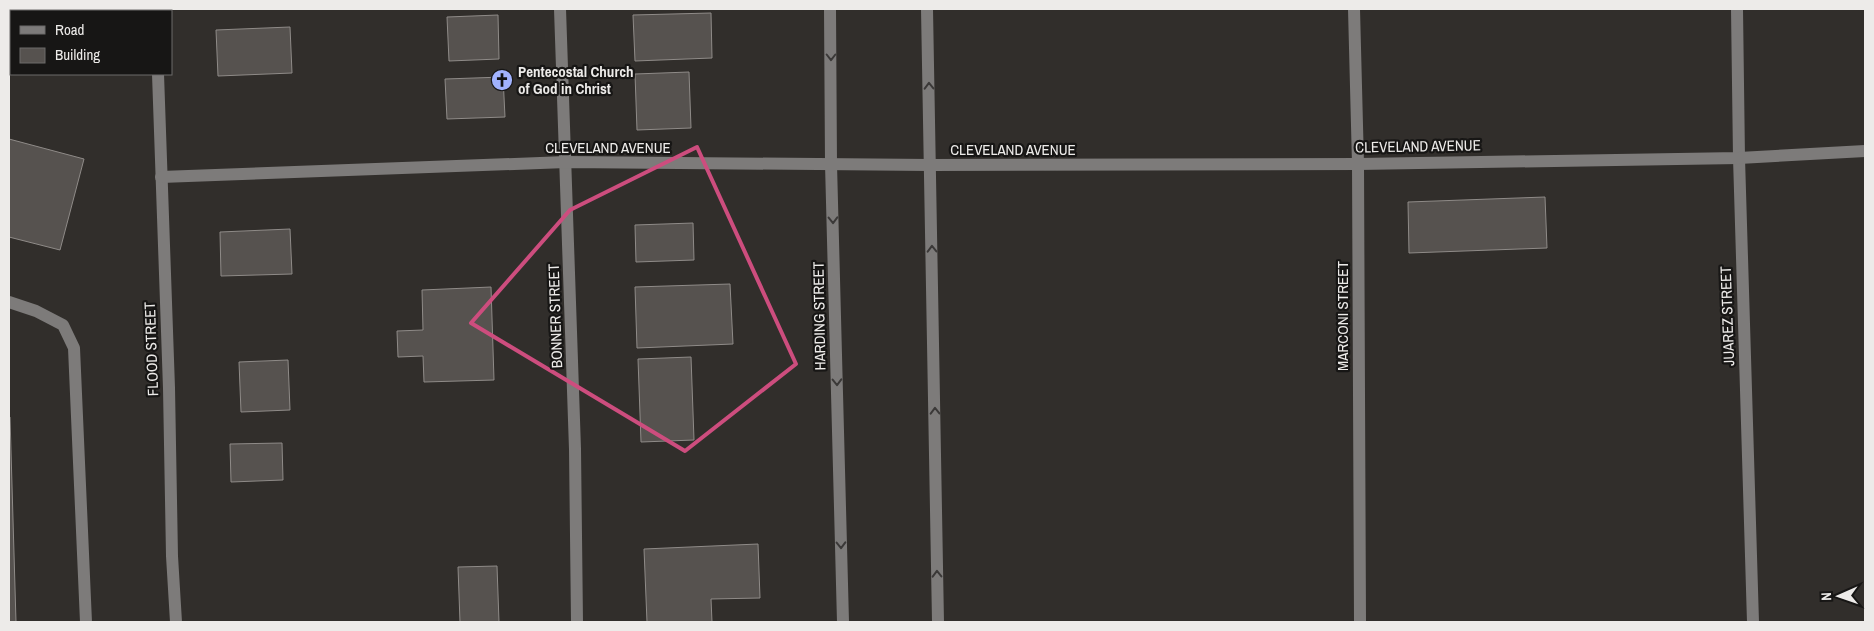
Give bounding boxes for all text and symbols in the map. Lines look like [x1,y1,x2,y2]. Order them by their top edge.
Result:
legend [10,10,172,75]
text: Road [55,19,84,40]
text: Building [55,44,100,65]
one-way arrow [826,54,836,62]
place label: Pentecostal Church of God in Christ [518,61,634,99]
church icon: Pentecostal Church of God in Christ [490,68,514,92]
one-way arrow [924,82,934,90]
street label: CLEVELAND AVENUE [1355,134,1481,158]
street label: CLEVELAND AVENUE [545,137,671,158]
street label: CLEVELAND AVENUE [950,139,1076,160]
one-way arrow [827,216,838,224]
one-way arrow [927,244,937,252]
street label: HARDING STREET [808,261,830,371]
street label: MARCONI STREET [1332,261,1353,371]
street label: BONNER STREET [543,263,567,369]
street label: JUAREZ STREET [1715,265,1739,366]
street label: FLOOD STREET [139,301,163,397]
one-way arrow [831,379,842,387]
one-way arrow [929,407,940,415]
one-way arrow [835,541,846,549]
one-way arrow [932,569,942,577]
north arrow [1814,571,1864,621]
text: N [1817,592,1835,601]

